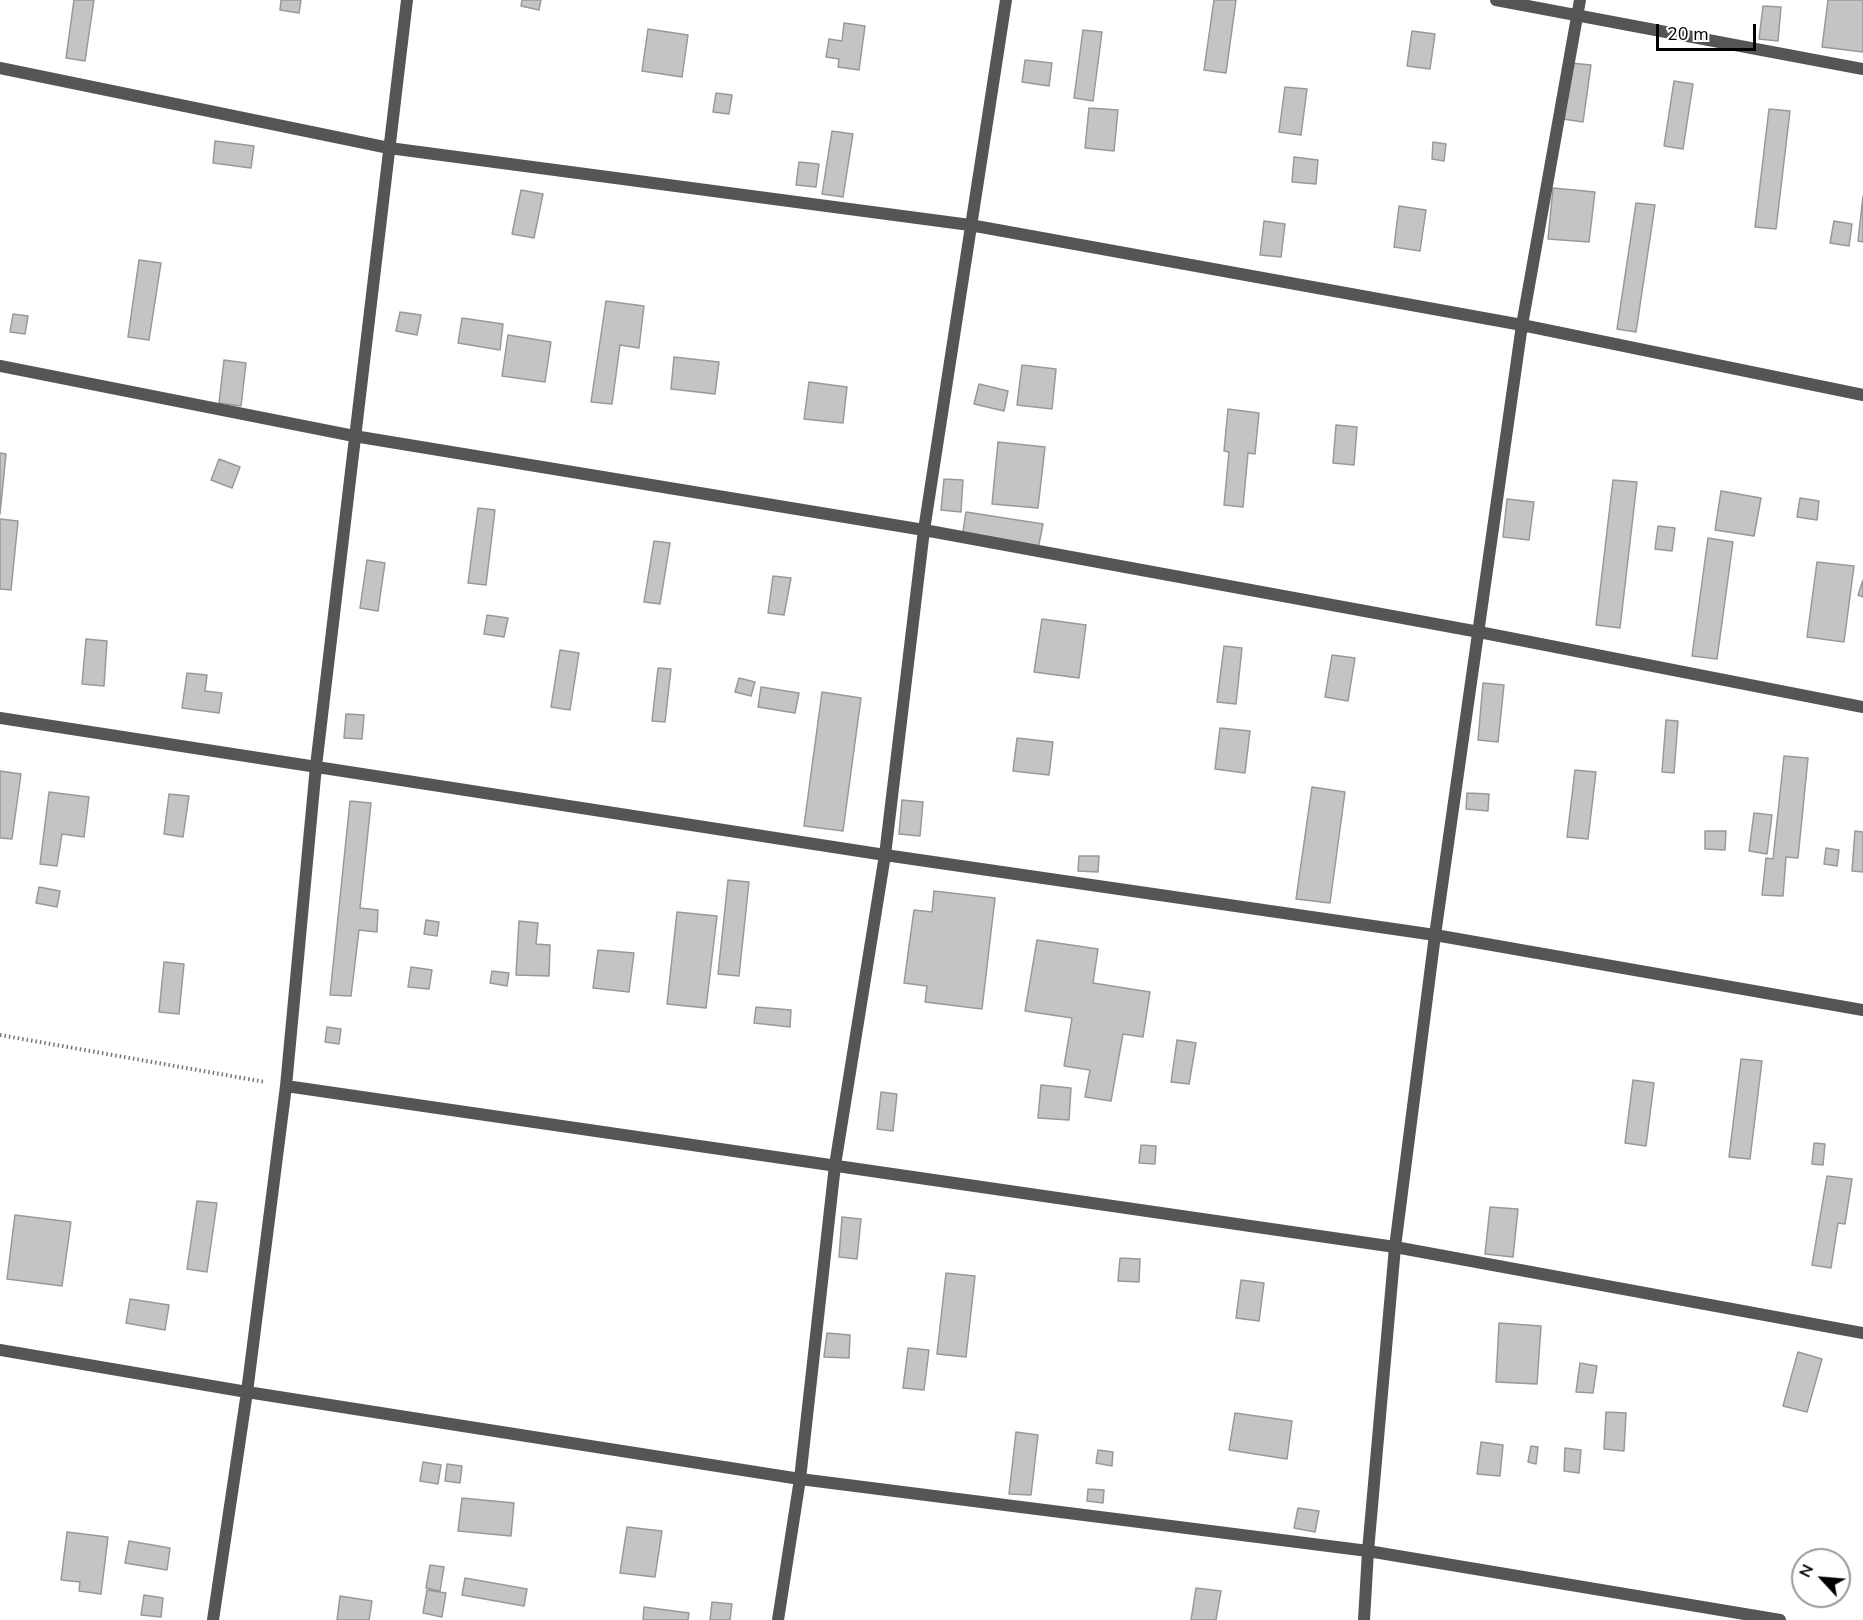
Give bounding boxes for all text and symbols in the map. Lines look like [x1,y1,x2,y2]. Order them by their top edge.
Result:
scale bar [1659,12,1760,50]
text: 20 m [1667,22,1709,46]
north arrow [1791,1548,1851,1608]
text: N [1794,1561,1819,1581]

